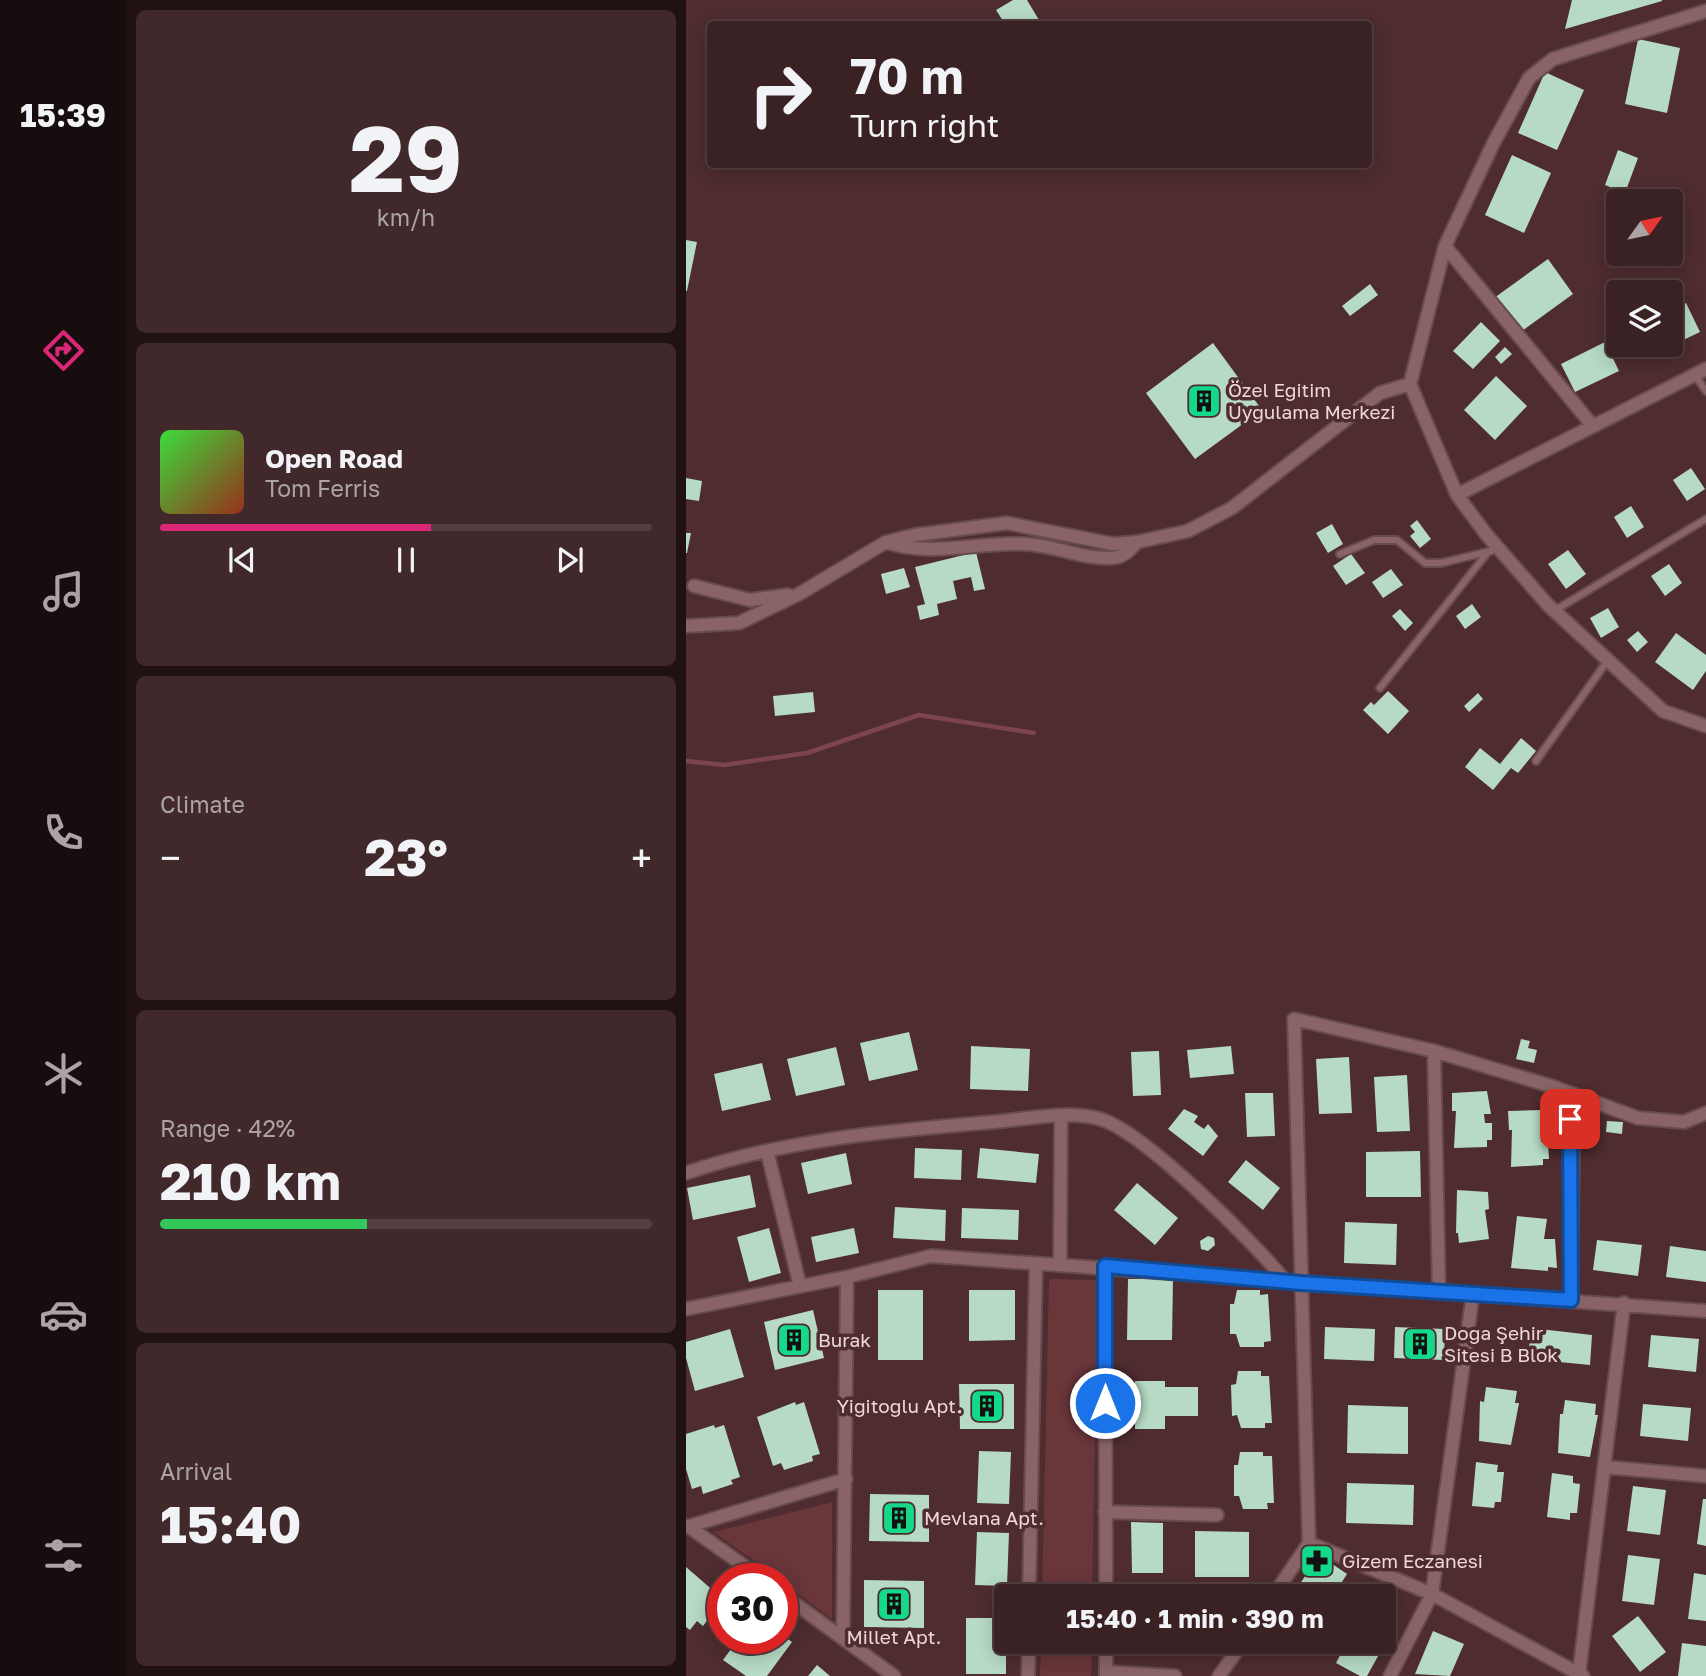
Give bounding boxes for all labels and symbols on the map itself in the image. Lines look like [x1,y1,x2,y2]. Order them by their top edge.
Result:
north arrow [1606,189,1684,266]
place label: Özel Eğitim Uygulama Merkezi [1228,378,1395,423]
building icon: Özel Eğitim Uygulama Merkezi [1185,382,1223,420]
pin [1540,1089,1600,1149]
building icon: Burak [775,1321,813,1359]
place label: Doğa Şehir Sitesi B Blok [1444,1321,1558,1366]
building icon: Doğa Şehir Sitesi B Blok [1401,1325,1439,1363]
place label: Burak [818,1328,871,1351]
position arrow [1068,1366,1142,1440]
building icon: Yiğitoğlu Apt. [968,1387,1006,1425]
place label: Yiğitoğlu Apt. [837,1394,962,1417]
building icon: Mevlana Apt. [880,1499,918,1537]
place label: Mevlana Apt. [924,1506,1044,1529]
pharmacy icon: Gizem Eczanesi [1298,1542,1336,1580]
place label: Gizem Eczanesi [1342,1549,1483,1572]
speed limit sign: 30 [707,1563,798,1654]
building icon: Millet Apt. [875,1585,913,1623]
place label: Millet Apt. [846,1625,942,1648]

